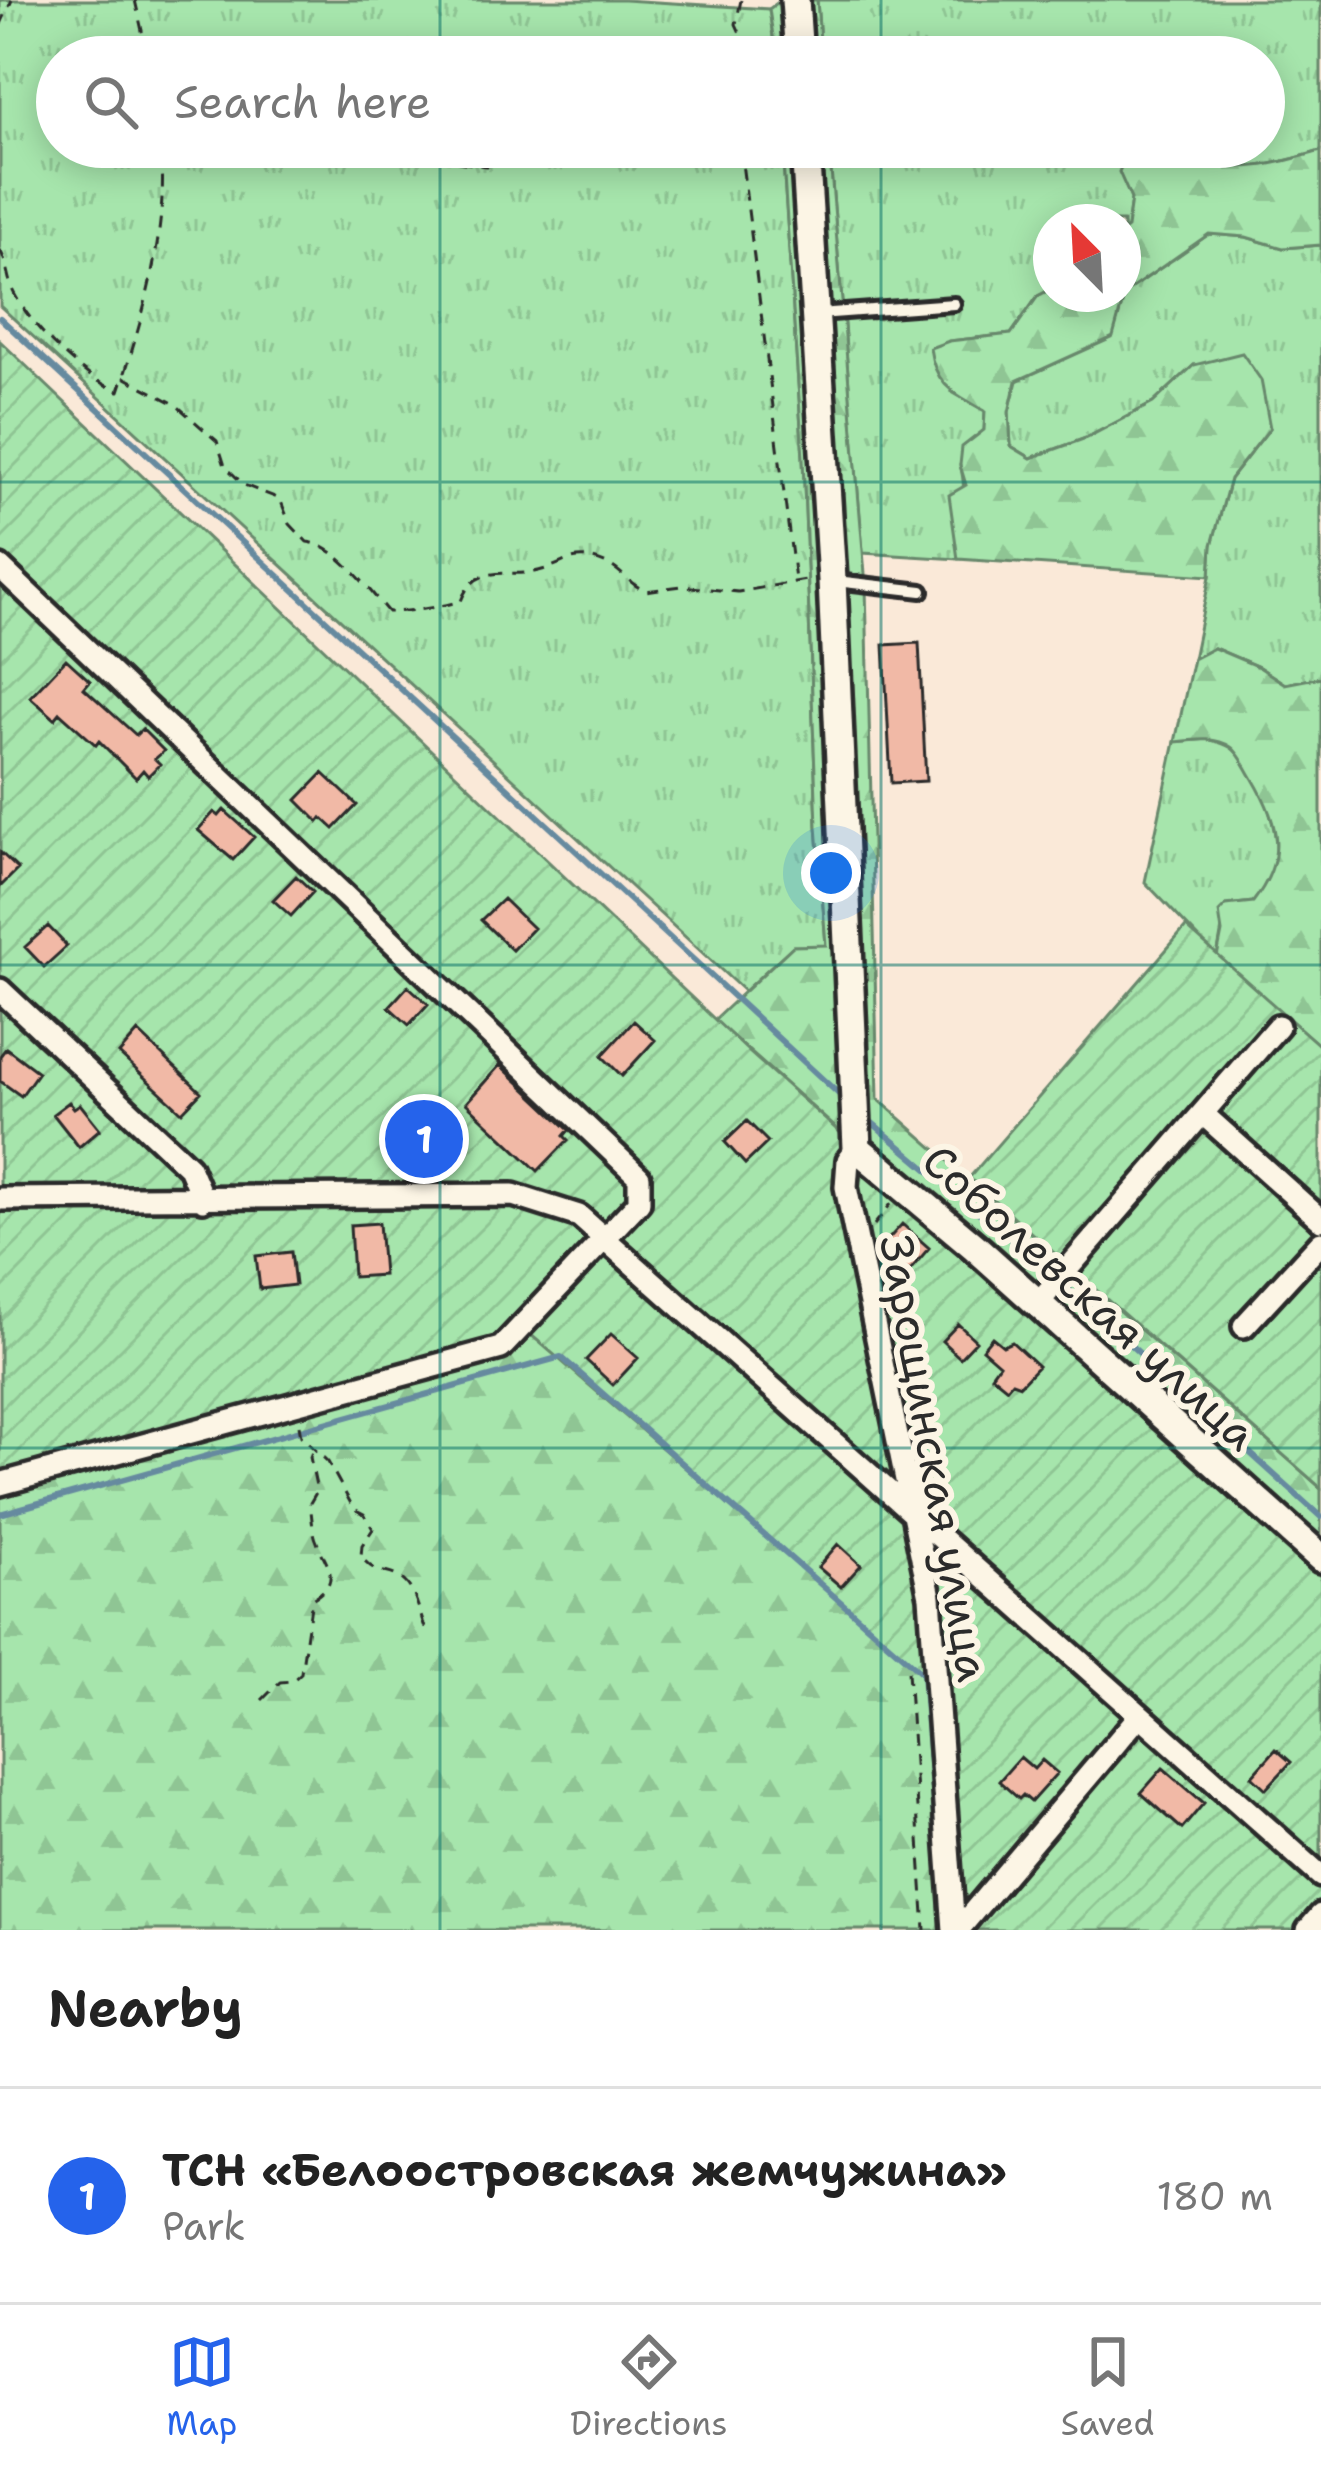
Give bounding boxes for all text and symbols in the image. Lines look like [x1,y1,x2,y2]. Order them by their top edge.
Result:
search box [36,36,1285,168]
icon: search [78,69,144,135]
text: Search here [174,72,431,132]
north arrow [1033,204,1141,312]
your location [801,843,861,903]
pin: 1 [385,1094,463,1184]
street label: Соболевская улица [910,1131,1270,1463]
street label: Зарощинская улица [866,1230,1004,1686]
text: Nearby [48,1974,243,2042]
text: ТСН «Белоостровская жемчужина» [162,2140,1007,2200]
text: 1 [78,2170,96,2222]
text: 180 m [1157,2170,1273,2222]
text: Park [162,2200,246,2252]
tab: Map [167,2329,237,2446]
tab: Directions [570,2329,728,2446]
tab: Saved [1061,2329,1154,2446]

